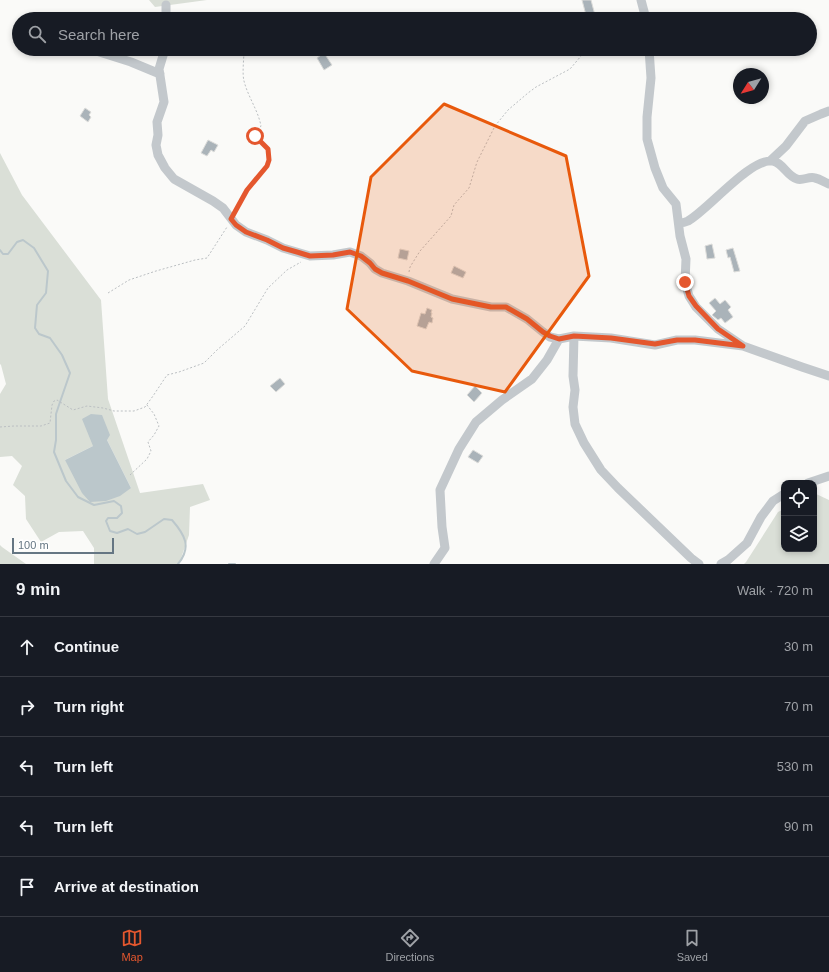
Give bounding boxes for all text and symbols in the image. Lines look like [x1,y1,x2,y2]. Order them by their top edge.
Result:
search box [12,12,817,56]
icon: search [26,23,48,45]
text: Search here [58,26,140,43]
north arrow [733,68,769,104]
route start [246,127,264,145]
route end [676,273,694,291]
map controls [781,480,817,552]
button: locate [781,480,817,516]
button: layers [781,516,817,552]
scale bar [12,536,114,555]
text: 100 m [18,539,49,551]
text: 9 min [16,580,60,599]
text: Walk · 720 m [737,583,813,598]
icon: ahead [16,636,38,658]
text: Continue [54,638,119,655]
text: 30 m [784,639,813,654]
icon: right [16,696,38,718]
text: Turn right [54,698,124,715]
text: 70 m [784,699,813,714]
icon: left [16,756,38,778]
text: Turn left [54,758,113,775]
text: 530 m [777,759,813,774]
icon: left [16,816,38,838]
text: Turn left [54,818,113,835]
text: 90 m [784,819,813,834]
icon: arrive [16,876,38,898]
text: Arrive at destination [54,878,199,895]
tab: Map [121,927,143,963]
tab: Directions [385,927,434,963]
tab: Saved [677,927,708,963]

